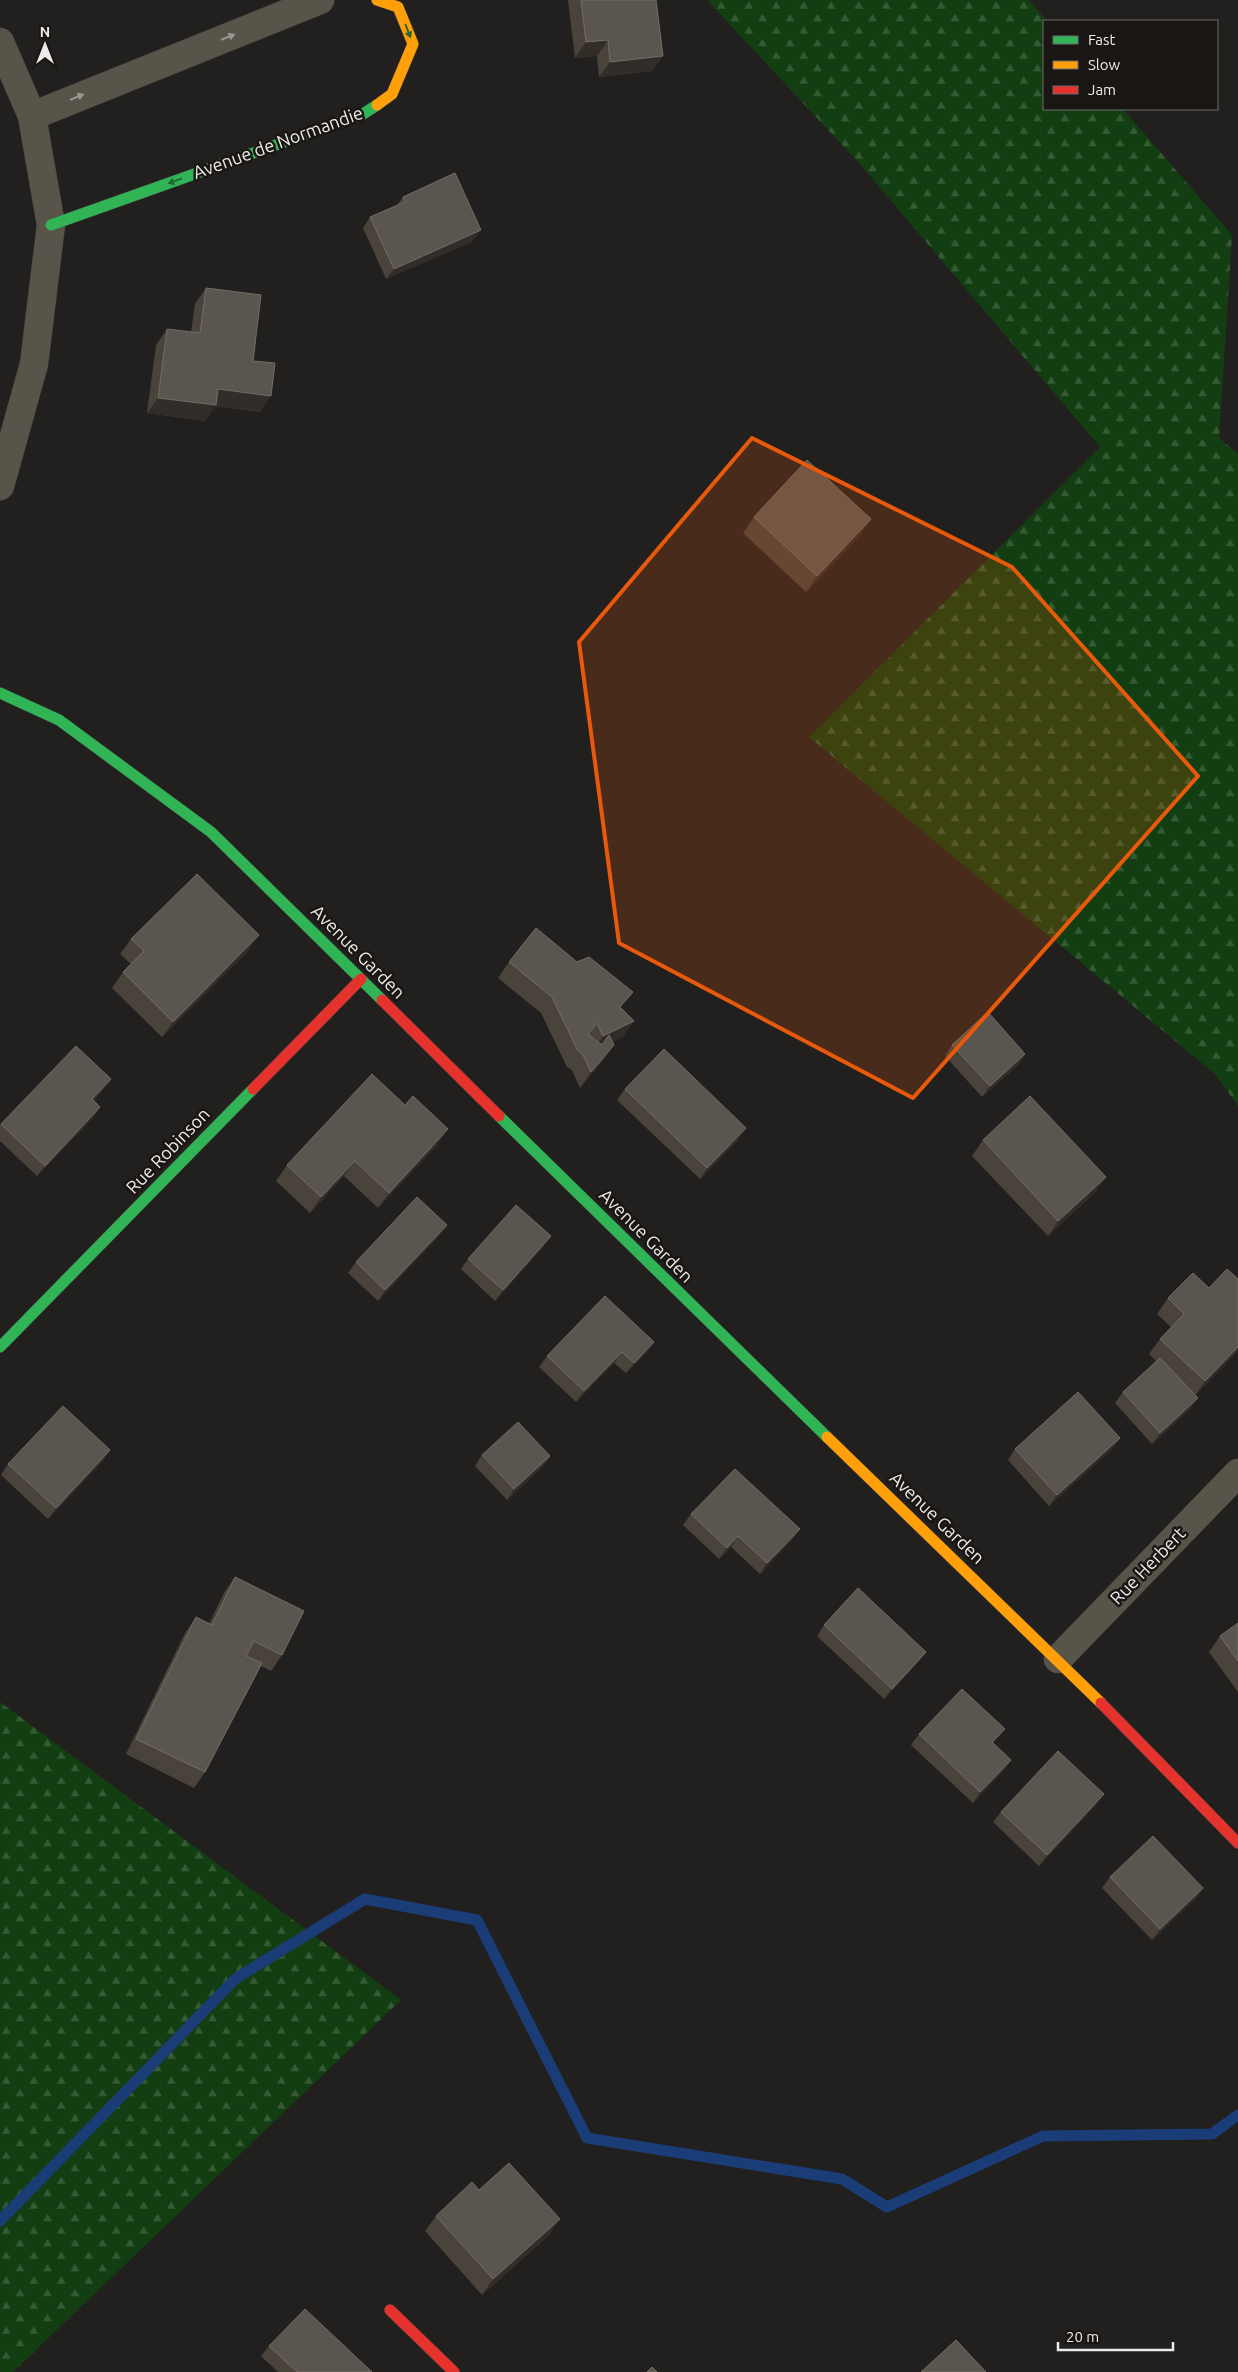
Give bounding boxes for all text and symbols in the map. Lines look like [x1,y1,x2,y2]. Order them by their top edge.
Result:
north arrow [20,20,70,70]
legend [1043,20,1218,110]
text: N [40,24,50,40]
one-way arrow [404,24,412,39]
text: Fast [1088,31,1116,48]
one-way arrow [221,33,236,41]
text: Slow [1088,56,1121,73]
text: Jam [1088,81,1116,98]
one-way arrow [70,93,84,101]
street label: Avenue de Normandie [190,102,365,182]
one-way arrow [167,177,182,185]
street label: Avenue Garden [308,901,409,1002]
street label: Rue Robinson [122,1103,213,1197]
street label: Avenue Garden [596,1185,697,1286]
street label: Avenue Garden [886,1467,989,1567]
street label: Rue Herbert [1106,1523,1189,1608]
scale bar [1058,2320,1173,2352]
text: 20 m [1066,2328,1099,2345]

